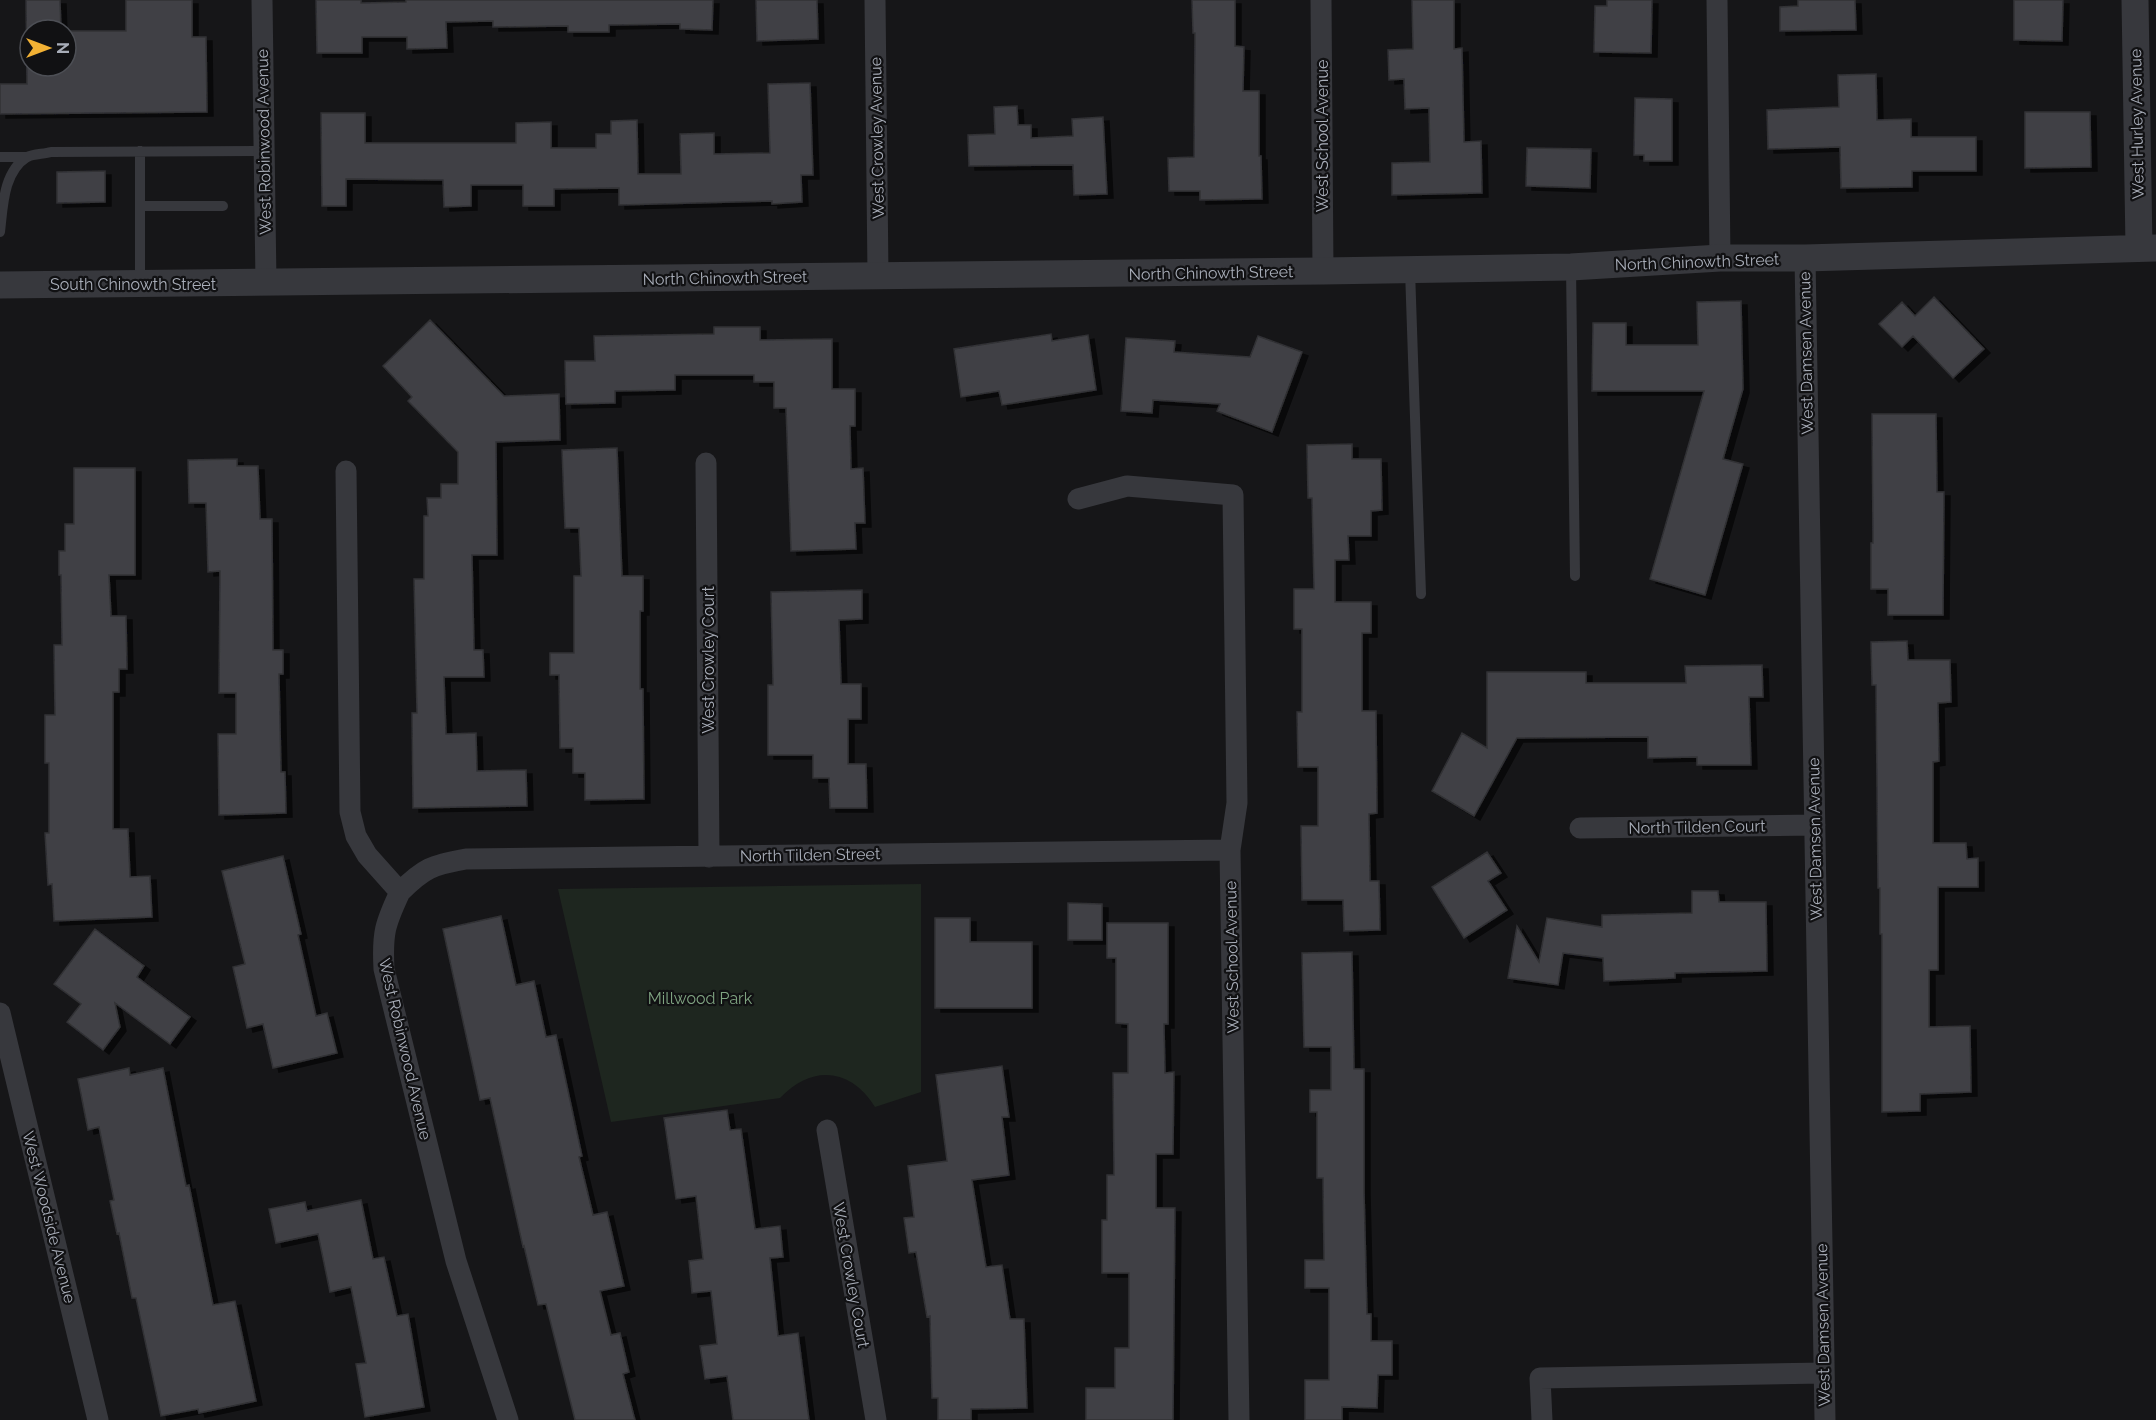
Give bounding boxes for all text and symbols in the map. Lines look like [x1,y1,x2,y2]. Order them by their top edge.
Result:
north arrow [18,18,78,78]
text: N [53,42,72,54]
street label: West Robinwood Avenue [253,49,275,235]
street label: West Hurley Avenue [2126,49,2148,199]
street label: West Crowley Avenue [866,57,888,219]
street label: West School Avenue [1313,60,1332,212]
street label: North Chinowth Street [1614,250,1780,274]
street label: North Chinowth Street [1129,262,1294,284]
street label: North Chinowth Street [643,267,808,289]
street label: West Damsen Avenue [1795,271,1817,435]
street label: South Chinowth Street [50,275,217,294]
street label: West Crowley Court [699,586,718,734]
street label: West Damsen Avenue [1804,757,1826,921]
street label: North Tilden Court [1628,816,1766,838]
street label: North Tilden Street [740,844,881,866]
street label: West School Avenue [1221,881,1243,1033]
street label: West Robinwood Avenue [375,956,435,1142]
park label: Millwood Park [648,989,753,1008]
street label: West Woodside Avenue [18,1129,80,1305]
street label: West Crowley Court [829,1201,873,1350]
street label: West Damsen Avenue [1812,1243,1834,1407]

